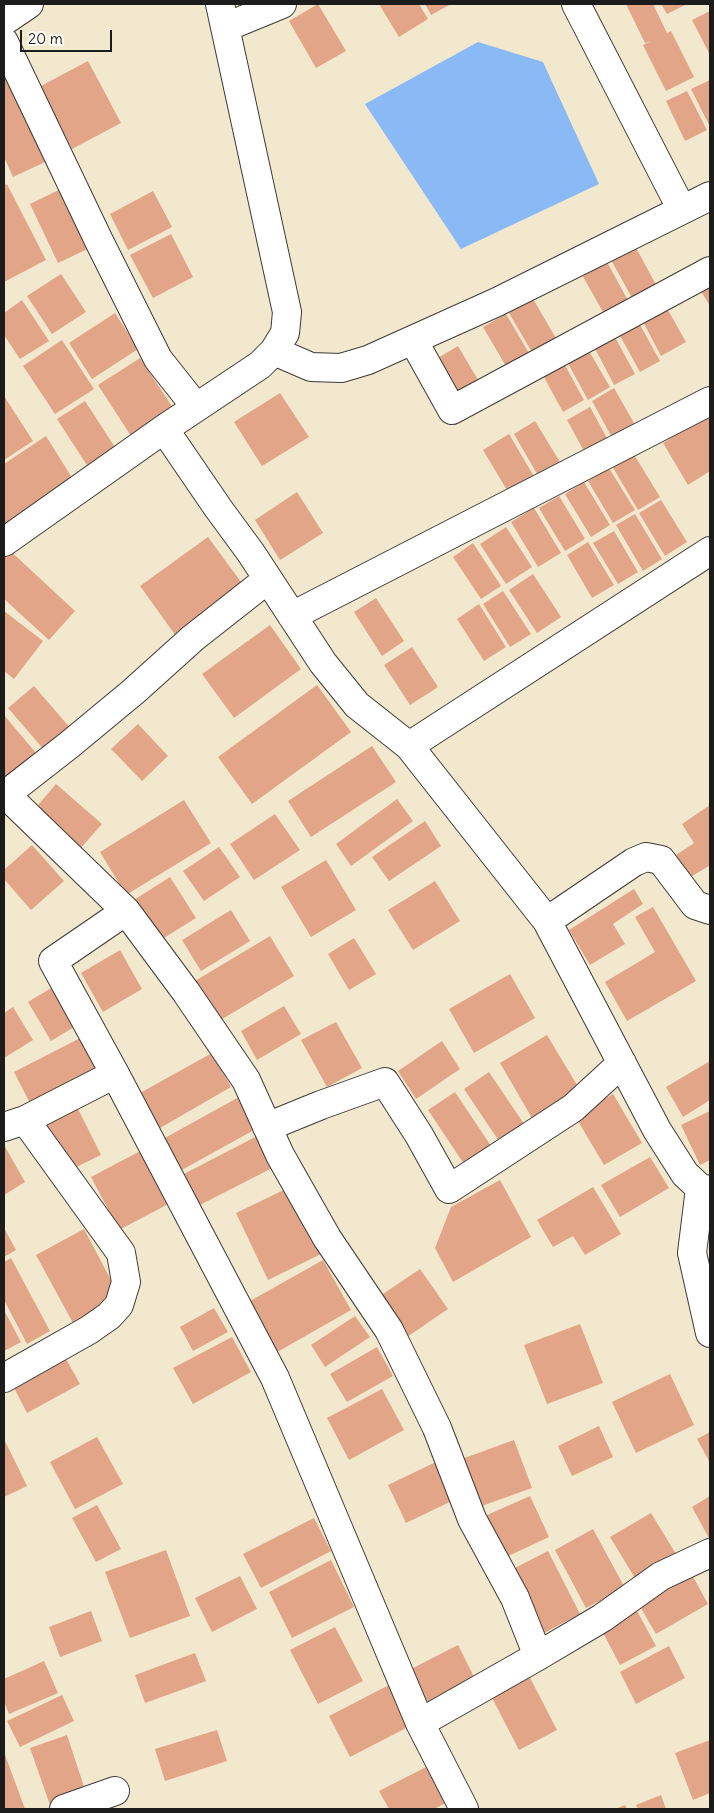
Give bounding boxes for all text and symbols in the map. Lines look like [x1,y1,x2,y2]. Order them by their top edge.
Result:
scale bar [22,20,115,52]
text: 20 m [28,29,63,48]

